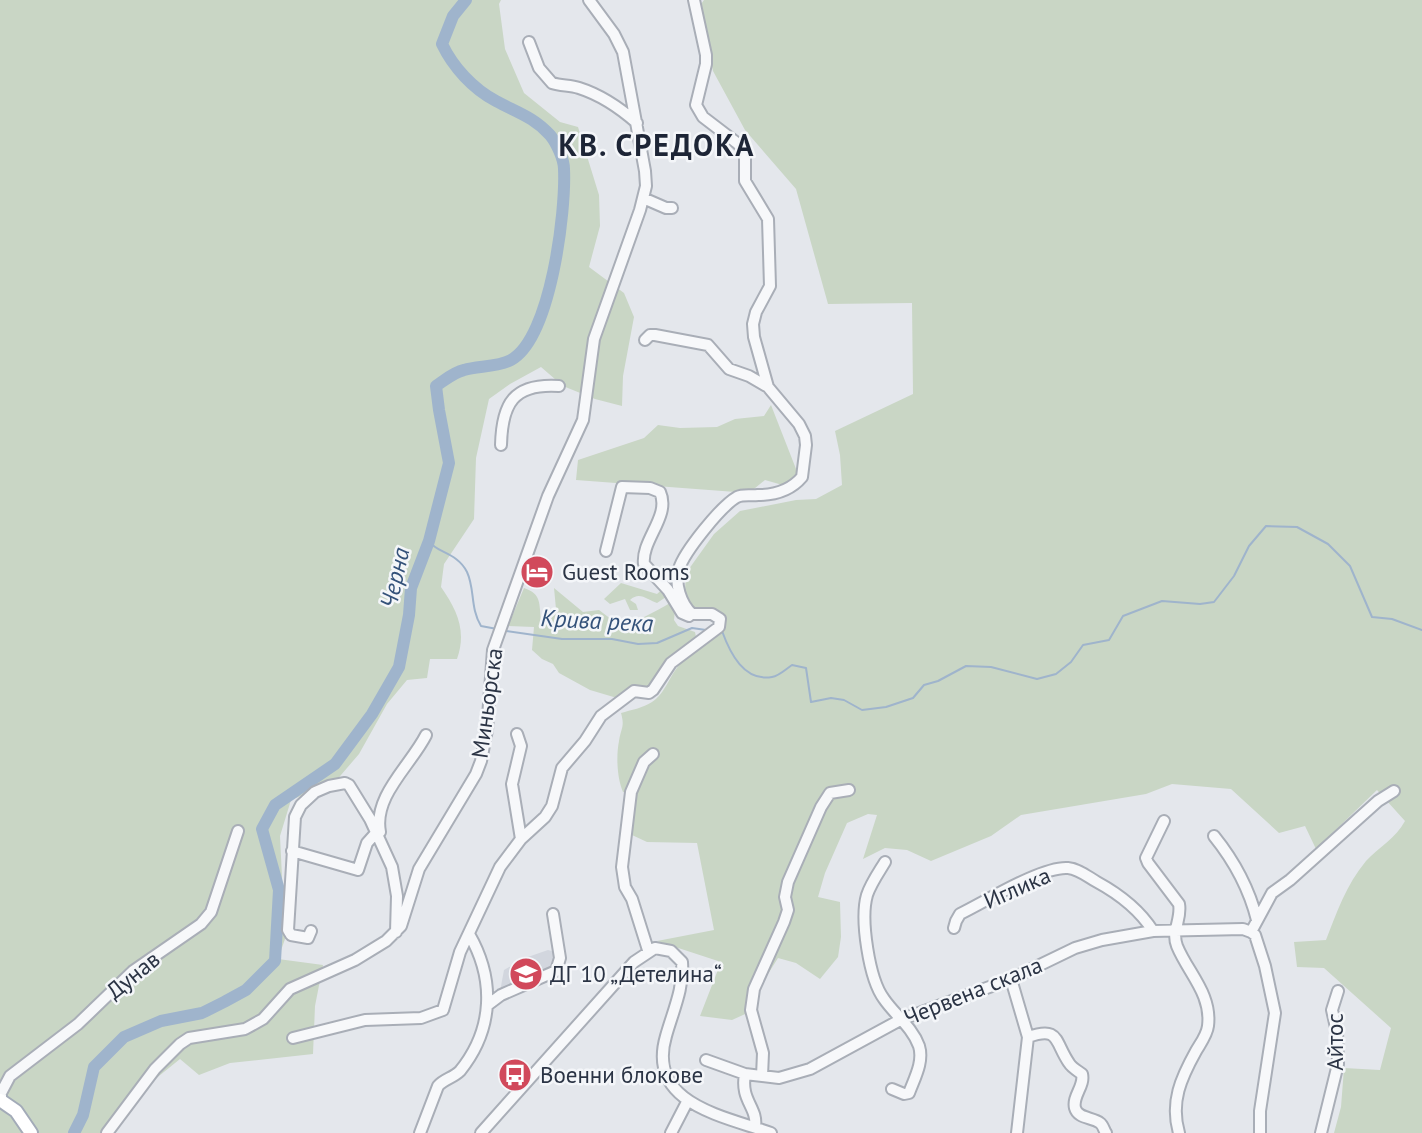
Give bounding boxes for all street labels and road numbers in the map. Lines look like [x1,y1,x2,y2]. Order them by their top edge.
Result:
street label: Миньорска [464,646,509,760]
street label: Иглика [979,860,1055,915]
street label: Дунав [100,944,165,1005]
street label: Червена скала [899,950,1046,1032]
street label: Айтос [1320,1013,1349,1071]

